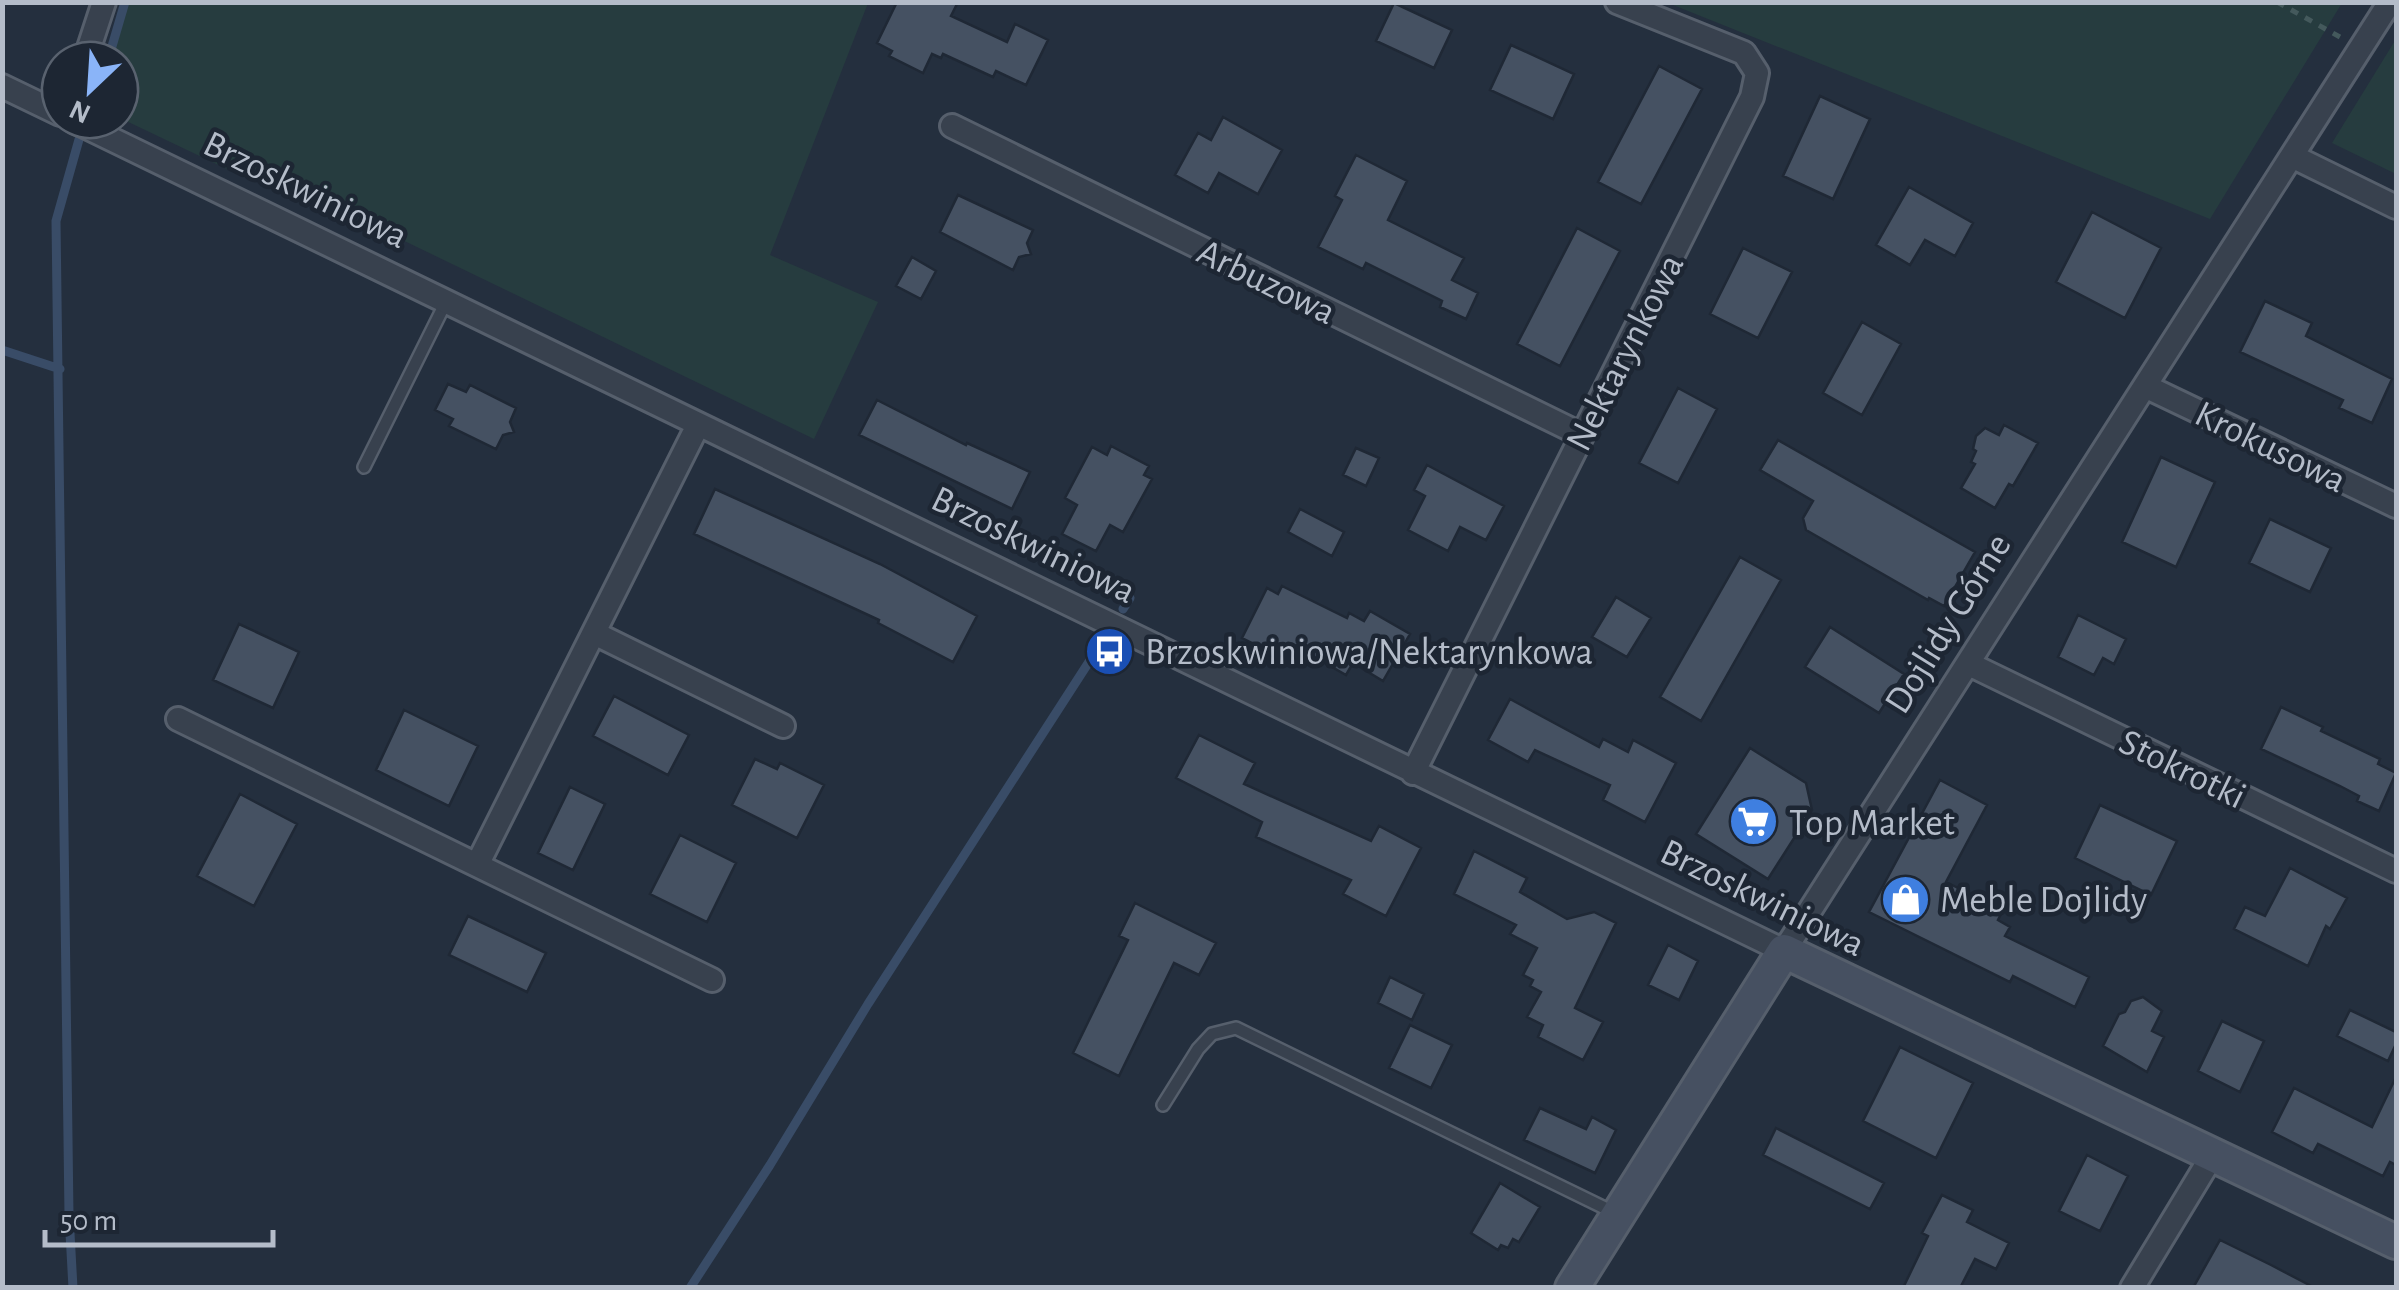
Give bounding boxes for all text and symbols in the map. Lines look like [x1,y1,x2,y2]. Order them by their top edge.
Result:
north arrow [40,40,140,140]
text: N [66,94,95,128]
street label: Brzoskwiniowa [197,125,413,256]
street label: Arbuzowa [1191,233,1341,332]
street label: Nektarynkowa [1560,248,1692,457]
street label: Krokusowa [2189,395,2352,501]
street label: Brzoskwiniowa [925,480,1141,611]
street label: Dojlidy Górne [1879,528,2019,721]
bus stop icon: Brzoskwiniowa/Nektarynkowa [1084,625,1136,677]
place label: Brzoskwiniowa/Nektarynkowa [1145,634,1593,672]
street label: Stokrotki [2113,723,2251,816]
supermarket icon: Top Market [1728,796,1780,848]
place label: Top Market [1789,805,1955,843]
street label: Brzoskwiniowa [1654,833,1870,964]
shop icon: Meble Dojlidy [1879,873,1931,925]
place label: Meble Dojlidy [1940,882,2147,920]
scale bar [45,1185,272,1247]
text: 50 m [60,1206,117,1236]

